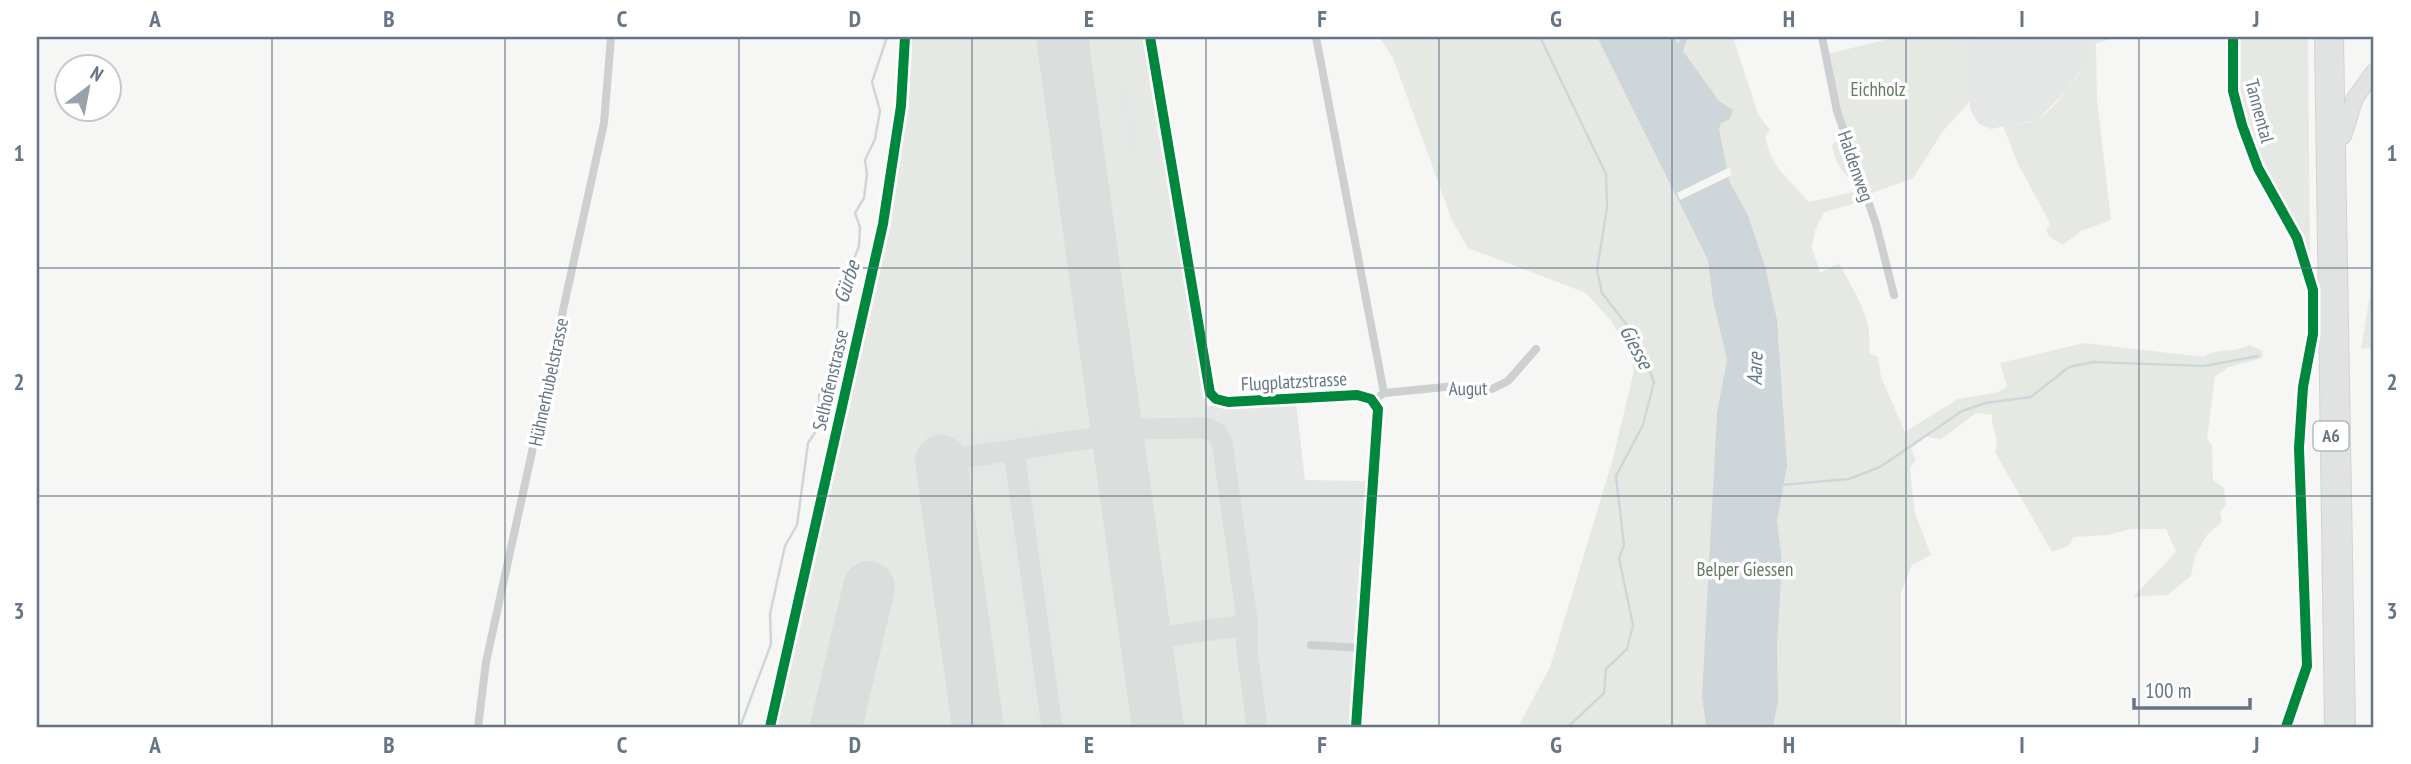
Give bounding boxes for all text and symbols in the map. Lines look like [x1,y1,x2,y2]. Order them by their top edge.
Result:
text: A [148,4,161,33]
text: B [383,4,395,33]
text: C [617,4,628,33]
text: D [849,4,861,33]
text: E [1084,4,1094,33]
text: F [1317,4,1327,33]
text: G [1550,4,1562,33]
text: H [1783,4,1795,33]
text: I [2019,4,2025,33]
text: J [2252,4,2259,33]
north arrow [52,52,122,122]
text: N [86,61,108,86]
park label: Eichholz [1850,77,1906,101]
street label: Tannental [2240,77,2280,146]
street label: Haldenweg [1833,127,1879,205]
text: 1 [14,138,25,167]
text: 1 [2387,138,2398,167]
water label: Gürbe [827,256,866,306]
street label: Hühnerhubelstrasse [523,316,573,448]
water label: Giesse [1614,320,1660,375]
street label: Selhofenstrasse [807,327,853,433]
water label: Aare [1740,351,1769,386]
street label: Flugplatzstrasse [1240,366,1348,396]
text: 2 [14,367,25,396]
text: 2 [2387,367,2398,396]
street label: Augut [1448,376,1488,400]
road number: A6 [2314,422,2348,450]
park label: Belper Giessen [1697,557,1793,581]
text: 3 [14,596,25,625]
text: 3 [2387,596,2398,625]
scale bar [2134,666,2250,710]
text: 100 m [2145,677,2191,704]
text: A [148,730,161,759]
text: B [383,730,395,759]
text: C [617,730,628,759]
text: D [849,730,861,759]
text: E [1084,730,1094,759]
text: F [1317,730,1327,759]
text: G [1550,730,1562,759]
text: H [1783,730,1795,759]
text: I [2019,730,2025,759]
text: J [2252,730,2259,759]

